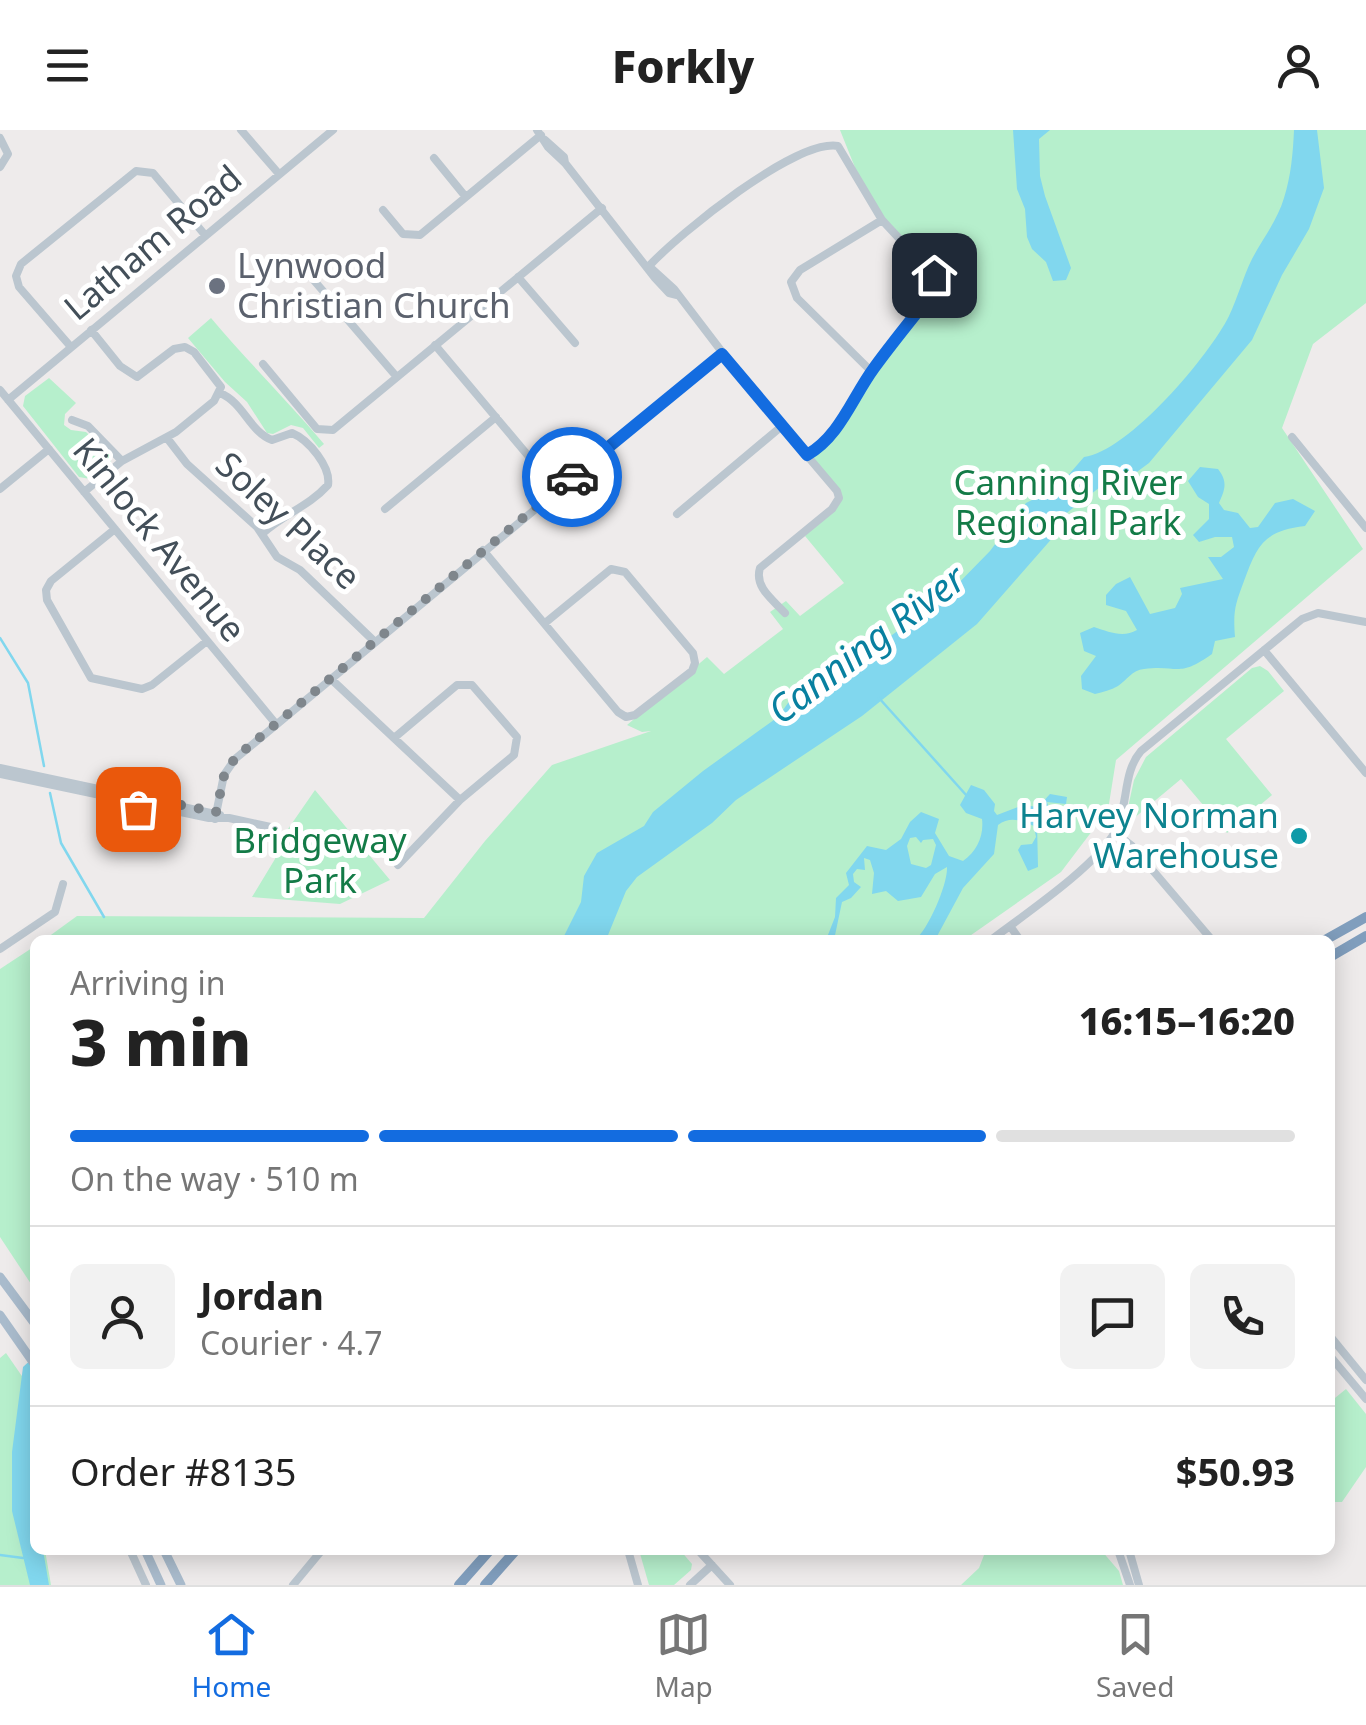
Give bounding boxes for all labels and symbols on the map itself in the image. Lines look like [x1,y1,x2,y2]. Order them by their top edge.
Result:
street label: Latham Road [54,154,251,330]
pin [892,233,977,318]
place label: Lynwood Christian Church [237,241,511,328]
marker: Lynwood Christian Church [206,275,228,297]
street label: Kinlock Avenue [63,427,257,651]
courier [522,427,622,527]
street label: Soley Place [207,441,372,599]
park label: Canning River Regional Park [953,458,1183,545]
water label: Canning River [756,551,977,735]
pin [96,767,181,852]
place label: Harvey Norman Warehouse [1019,791,1279,878]
park label: Bridgeway Park [233,816,407,903]
marker: Harvey Norman Warehouse [1288,825,1310,847]

